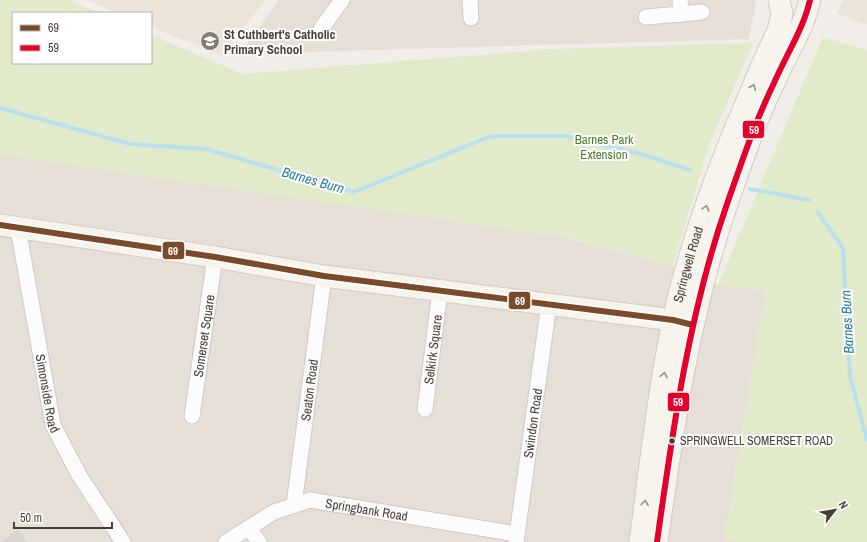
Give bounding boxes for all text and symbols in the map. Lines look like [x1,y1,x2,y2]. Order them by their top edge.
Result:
legend [12,12,152,64]
text: 69 [48,20,59,36]
place label: St Cuthbert's Catholic Primary School [224,26,336,58]
school or university icon: St Cuthbert's Catholic Primary School [199,30,221,52]
text: 59 [48,40,59,56]
one-way arrow [748,84,756,91]
line badge: 59 [742,120,765,139]
text: 59 [749,123,759,137]
park label: Barnes Park Extension [575,131,634,163]
water label: Barnes Burn [280,163,346,197]
one-way arrow [701,205,710,212]
street label: Springwell Road [669,224,707,304]
line badge: 69 [162,241,185,260]
text: 69 [168,244,178,258]
water label: Barnes Burn [836,290,858,354]
line badge: 69 [508,291,531,310]
street label: Somerset Square [189,293,218,378]
text: 69 [515,294,525,308]
street label: Selkirk Square [420,314,445,385]
street label: Simonside Road [32,353,64,436]
street label: Seaton Road [297,358,322,422]
one-way arrow [659,372,668,378]
street label: Swindon Road [519,387,546,459]
line badge: 59 [667,392,690,412]
text: 59 [673,395,683,409]
place label: SPRINGWELL SOMERSET ROAD [680,433,833,449]
marker: SPRINGWELL SOMERSET ROAD [667,436,677,446]
north arrow [815,490,855,530]
street label: Springbank Road [324,494,409,524]
text: N [836,498,851,511]
one-way arrow [640,500,649,506]
scale bar [14,504,112,530]
text: 50 m [20,510,42,526]

